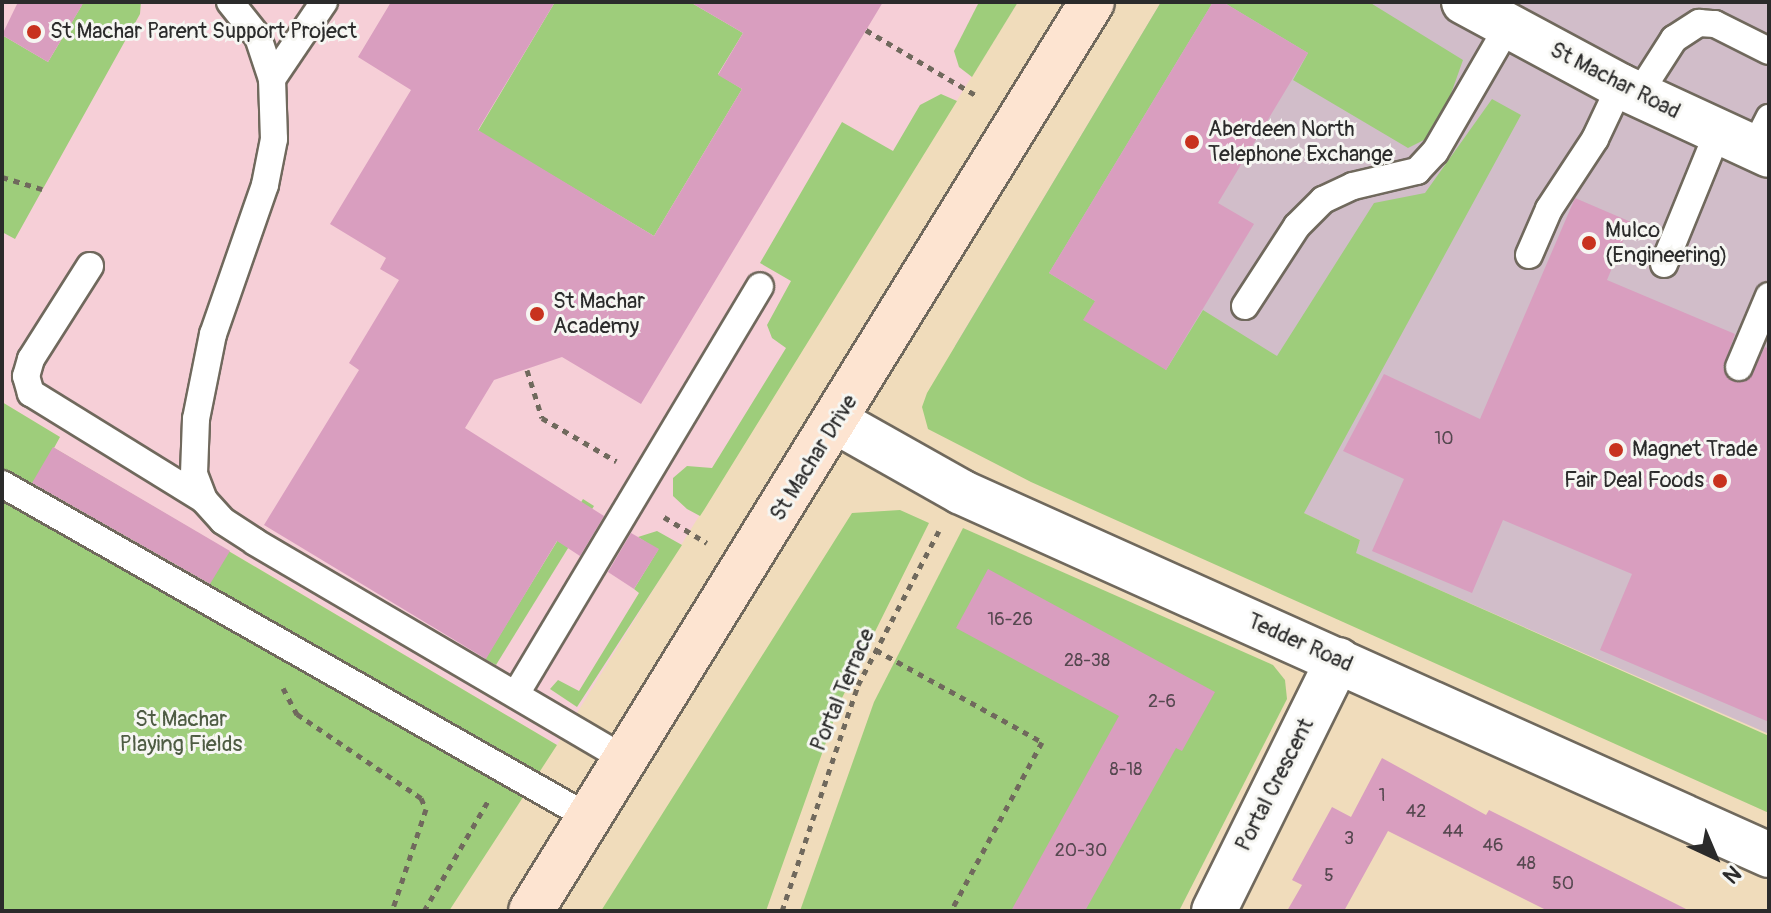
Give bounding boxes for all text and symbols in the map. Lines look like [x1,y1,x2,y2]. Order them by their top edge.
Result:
place label: St Machar Parent Support Project [50,19,357,45]
marker: St Machar Parent Support Project [25,23,43,41]
street label: St Machar Road [1546,37,1684,125]
place label: Aberdeen North Telephone Exchange [1208,116,1393,168]
marker: Aberdeen North Telephone Exchange [1183,133,1201,151]
place label: Mulco (Engineering) [1605,217,1728,268]
marker: Mulco (Engineering) [1580,234,1598,252]
place label: St Machar Academy [553,288,645,340]
marker: St Machar Academy [528,305,546,323]
street label: St Machar Drive [765,390,863,526]
house number: 10 [1434,428,1454,450]
place label: Magnet Trade [1632,437,1758,463]
marker: Magnet Trade [1607,441,1625,459]
place label: Fair Deal Foods [1564,468,1704,494]
marker: Fair Deal Foods [1711,472,1729,490]
street label: Tedder Road [1243,608,1357,678]
house number: 16-26 [987,609,1033,631]
street label: Portal Terrace [805,625,881,755]
house number: 28-38 [1064,650,1110,672]
house number: 2-6 [1148,691,1176,713]
park label: St Machar Playing Fields [120,706,242,758]
street label: Portal Crescent [1230,714,1320,856]
house number: 8-18 [1110,759,1142,781]
house number: 1 [1378,785,1386,807]
house number: 42 [1406,801,1426,823]
north arrow [1675,817,1755,897]
house number: 44 [1443,821,1463,843]
house number: 3 [1344,828,1354,850]
house number: 46 [1483,835,1503,857]
house number: 20-30 [1055,840,1107,862]
house number: 48 [1516,853,1536,875]
text: N [1717,859,1747,890]
house number: 5 [1324,865,1334,887]
house number: 50 [1552,873,1574,895]

